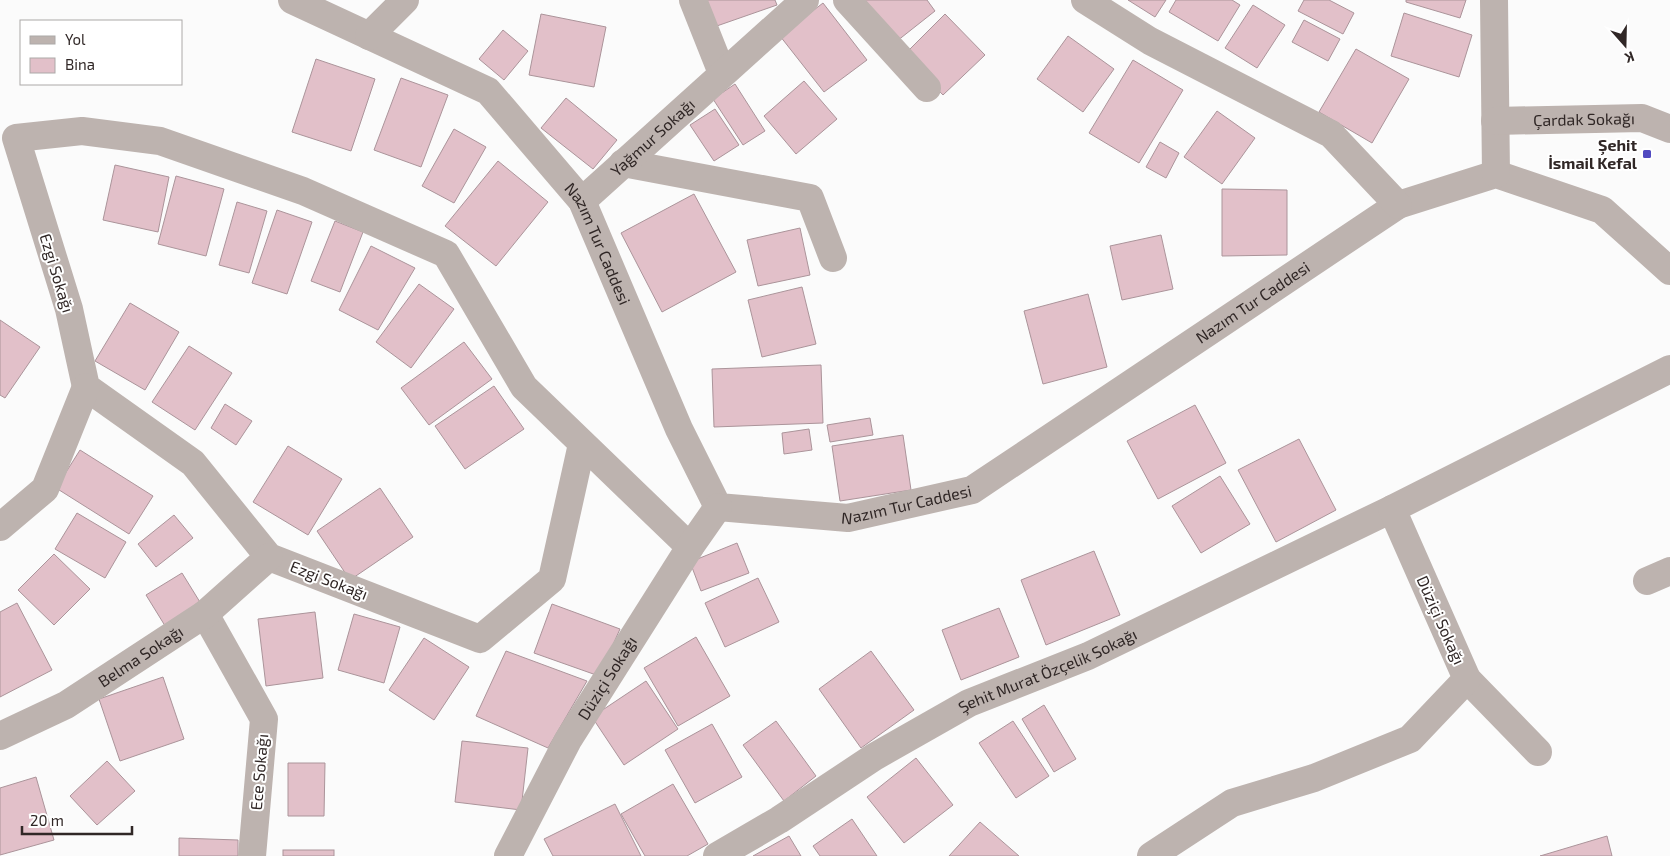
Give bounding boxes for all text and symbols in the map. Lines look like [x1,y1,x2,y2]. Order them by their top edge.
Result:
legend [20,20,182,85]
north arrow [1600,20,1650,70]
text: Yol [65,30,86,48]
text: K [1622,48,1637,67]
text: Bina [65,55,95,73]
street label: Yağmur Sokağı [606,94,698,180]
street label: Çardak Sokağı [1533,108,1635,130]
place label: Şehit İsmail Kefal [1548,135,1638,172]
marker: Şehit İsmail Kefal [1641,148,1653,160]
street label: Nazım Tur Caddesi [561,178,635,307]
street label: Ezgi Sokağı [36,231,78,315]
street label: Nazım Tur Caddesi [1192,257,1313,347]
street label: Nazım Tur Caddesi [840,480,973,527]
street label: Ezgi Sokağı [288,556,371,603]
street label: Düziçi Sokağı [1413,572,1469,668]
street label: Belma Sokağı [94,621,186,690]
street label: Şehit Murat Özçelik Sokağı [955,624,1140,717]
street label: Düziçi Sokağı [573,632,640,723]
street label: Ece Sokağı [246,733,271,811]
scale bar [22,804,132,836]
text: 20 m [30,811,64,829]

